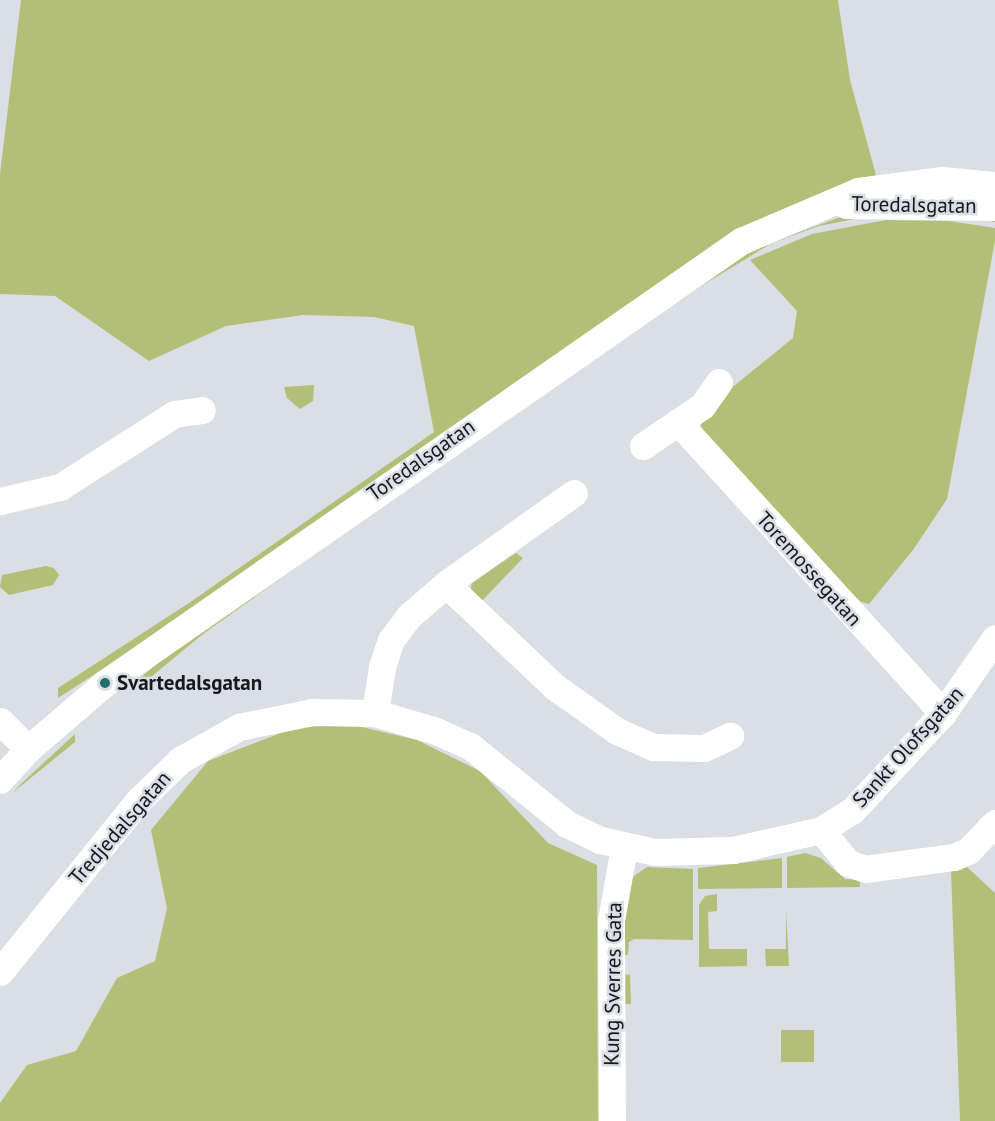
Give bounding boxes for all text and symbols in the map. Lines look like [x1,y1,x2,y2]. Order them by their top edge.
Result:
street label: Toredalsgatan [851,191,977,219]
street label: Toredalsgatan [362,414,480,506]
street label: Toremossegatan [751,507,867,631]
place label: Svartedalsgatan [117,670,262,696]
marker: Svartedalsgatan [98,676,112,690]
street label: Sankt Olofsgatan [847,681,969,813]
street label: Tredjedalsgatan [64,766,176,890]
street label: Kung Sverres Gata [599,902,627,1066]

